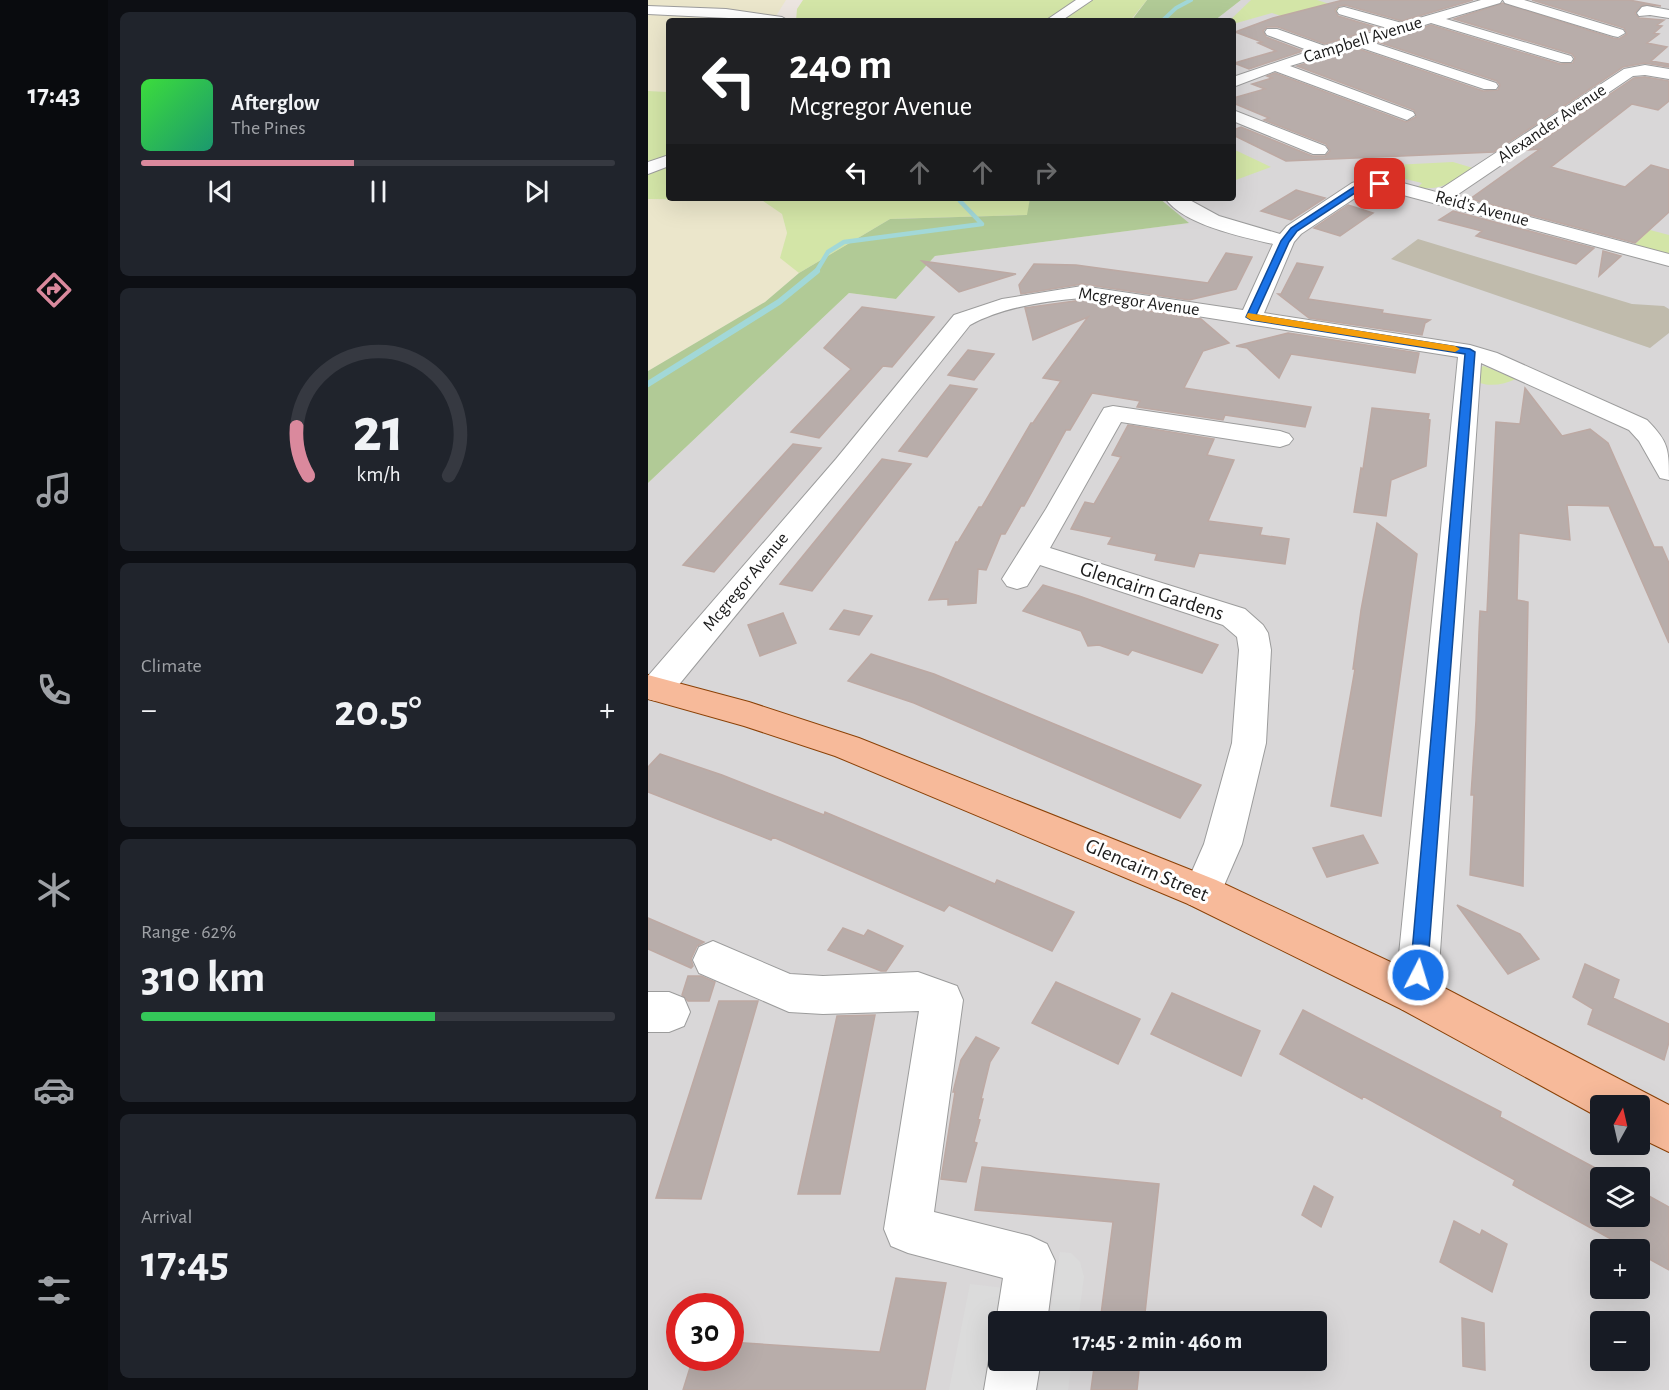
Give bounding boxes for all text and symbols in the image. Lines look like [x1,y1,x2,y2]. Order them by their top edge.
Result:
street label: Campbell Avenue [1302,13,1424,67]
icon: left [690,42,768,120]
text: 240 m [789,44,892,86]
text: 17:43 [28,81,80,108]
street label: Alexander Avenue [1494,81,1610,167]
text: Afterglow [231,92,319,114]
text: Mcgregor Avenue [789,93,972,120]
text: The Pines [231,118,306,138]
icon: left [840,156,873,189]
icon: ahead [903,156,936,189]
icon: ahead [966,156,999,189]
icon: right [1029,156,1062,189]
pin [1354,158,1405,209]
icon: arrive [1363,167,1396,200]
icon: previous [204,175,237,208]
icon: pause [362,175,395,208]
icon: next [520,175,553,208]
street label: Reid's Avenue [1433,188,1531,230]
icon: directions [33,269,75,311]
street label: Mcgregor Avenue [1077,285,1201,319]
text: 21 [352,401,404,463]
text: km/h [356,465,400,486]
icon: music [33,469,75,511]
street label: Mcgregor Avenue [700,529,792,635]
street label: Glencairn Gardens [1078,558,1226,624]
text: Climate [141,656,202,676]
icon: phone [33,669,75,711]
text: 20.5° [334,689,422,734]
text: − [141,694,157,727]
text: + [599,694,615,727]
street label: Glencairn Street [1082,835,1212,905]
icon: climate [33,869,75,911]
text: Range · 62% [141,922,236,942]
position arrow [1386,943,1450,1007]
text: 310 km [141,955,265,1000]
icon: car [33,1069,75,1111]
north arrow [1590,1095,1650,1155]
map controls [1590,1095,1650,1371]
button: layers [1590,1167,1650,1227]
text: Arrival [141,1207,192,1227]
button: + [1590,1239,1650,1299]
text: 17:45 [141,1240,229,1285]
icon: filters [33,1269,75,1311]
speed limit sign: 30 [666,1293,744,1371]
button: − [1590,1311,1650,1371]
text: 17:45 · 2 min · 460 m [1073,1330,1242,1352]

